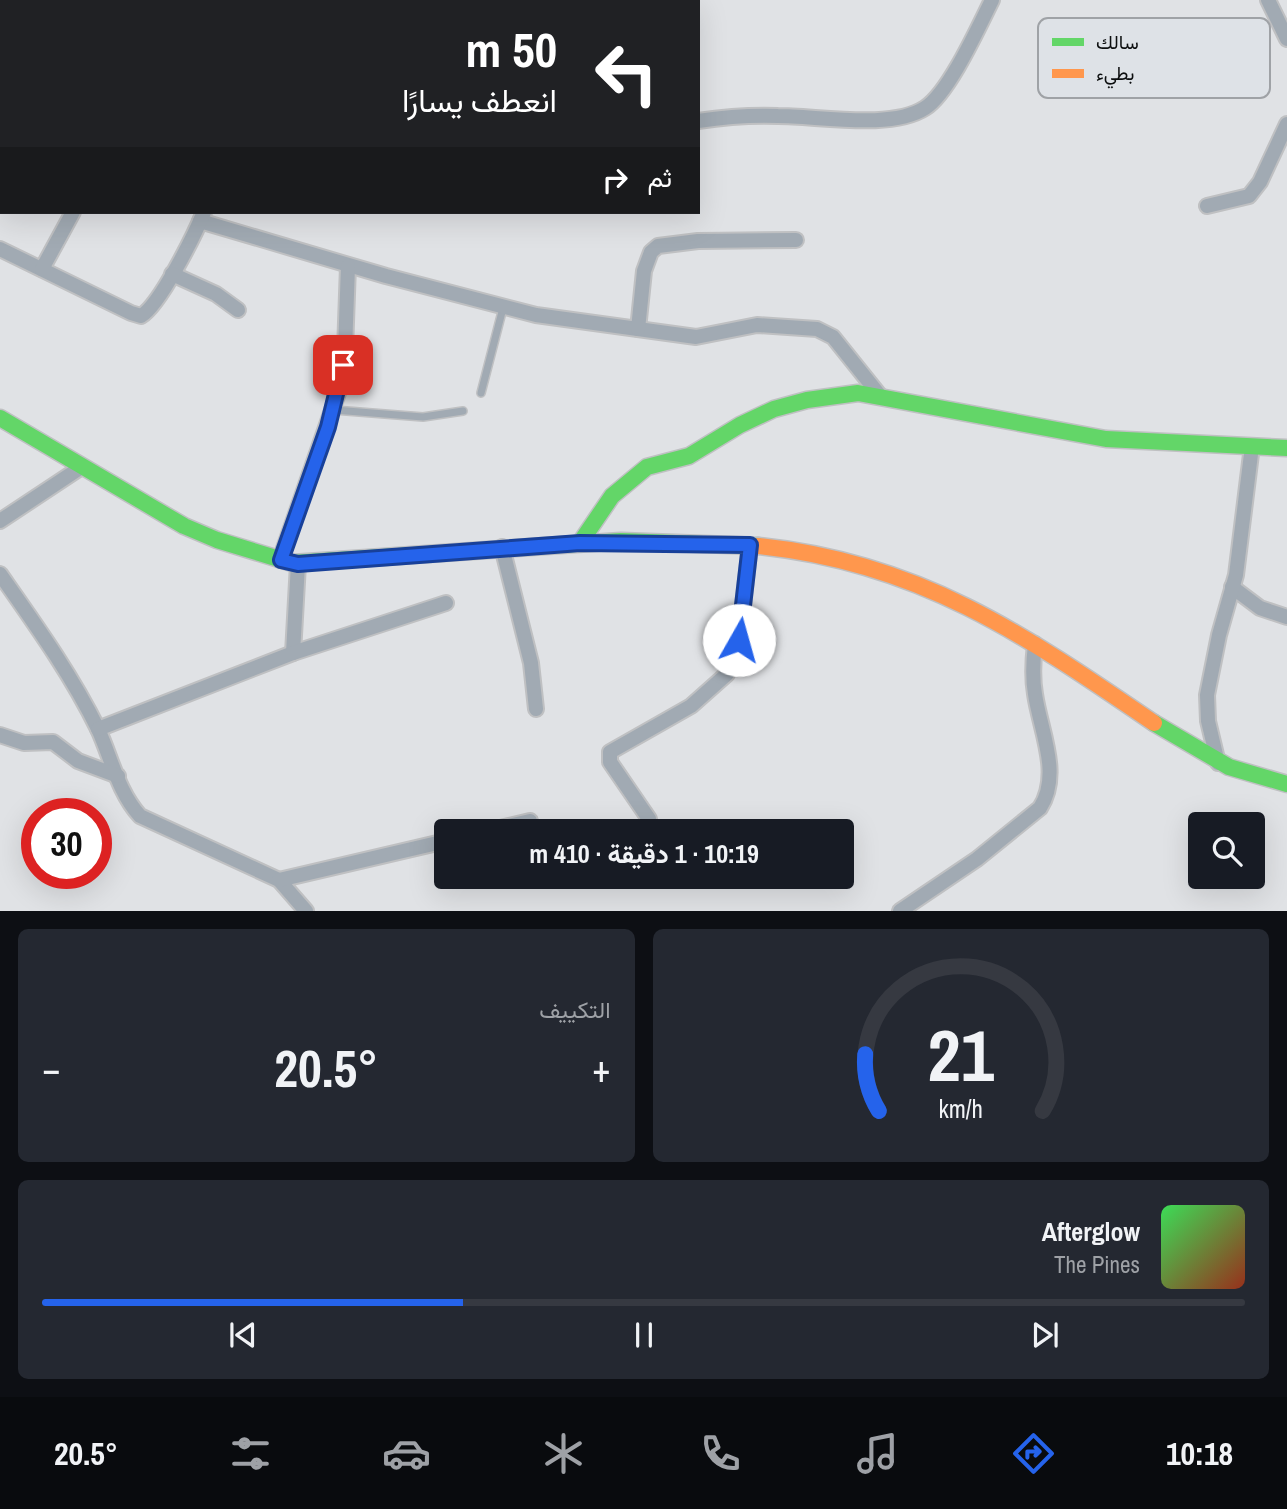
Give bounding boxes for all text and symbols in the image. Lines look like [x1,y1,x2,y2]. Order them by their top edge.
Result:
text: 50 m [465,16,557,82]
legend [1038,18,1270,98]
icon: left [581,28,672,119]
text: سالك [1096,29,1139,55]
text: بطيء [1096,60,1134,89]
text: انعطف يسارًا [402,79,557,122]
text: ثم [648,160,672,195]
icon: right [596,161,634,199]
pin [313,335,373,395]
icon: arrive [324,346,362,384]
position arrow [702,603,776,677]
speed limit sign: 30 [21,798,112,889]
map controls [1188,812,1265,889]
button: search [1188,812,1265,889]
text: 10:19 · 1 دقيقة · 410 m [529,836,759,871]
text: التكييف [539,994,611,1025]
text: 21 [928,1007,995,1105]
text: 20.5° [274,1033,378,1103]
text: − [42,1043,60,1094]
text: + [592,1043,610,1094]
text: km/h [939,1092,983,1126]
text: Afterglow [1042,1214,1140,1249]
text: The Pines [1054,1249,1140,1280]
icon: previous [224,1316,262,1354]
icon: pause [625,1316,663,1354]
icon: next [1026,1316,1064,1354]
icon: filters [226,1429,275,1478]
icon: car [382,1429,431,1478]
icon: climate [539,1429,588,1478]
icon: phone [696,1429,745,1478]
icon: music [853,1429,902,1478]
icon: directions [1009,1429,1058,1478]
text: 20.5° [54,1432,118,1475]
text: 10:18 [1166,1432,1233,1475]

